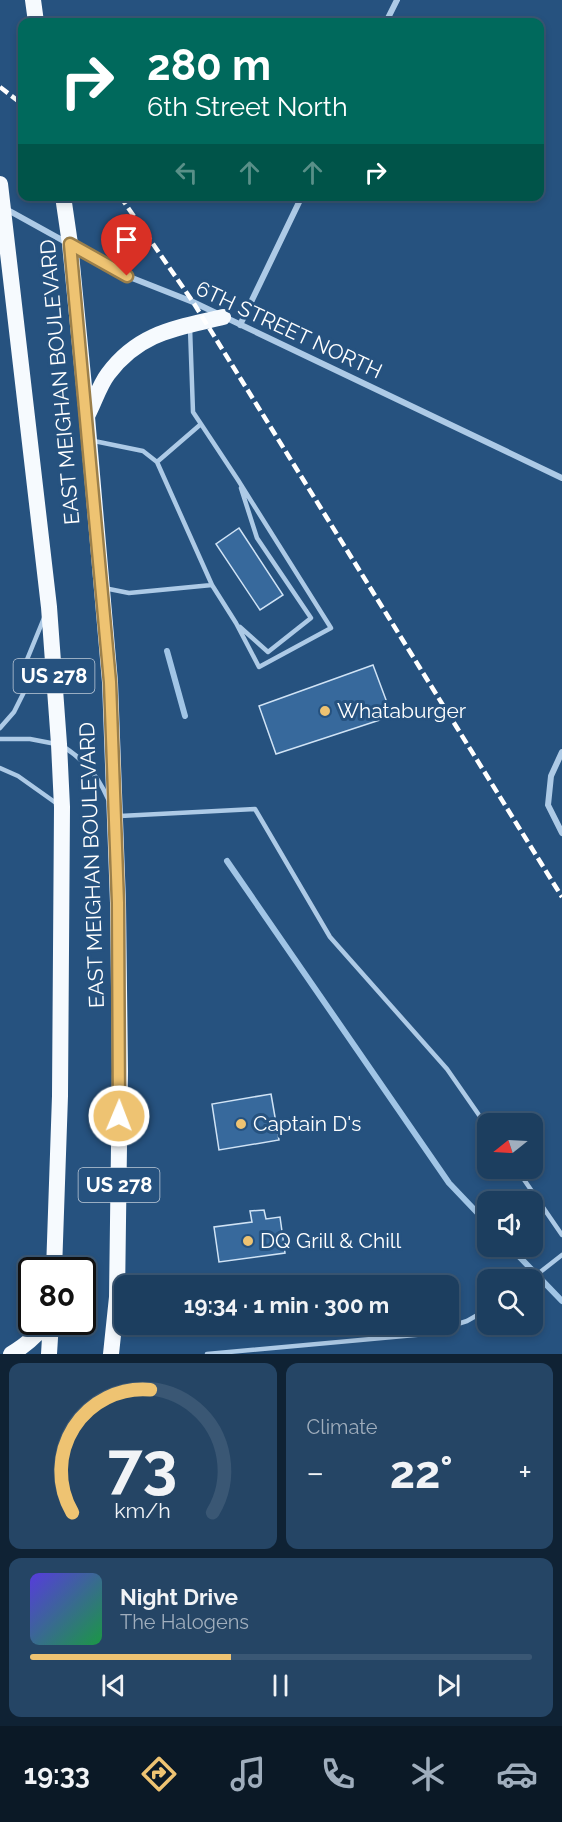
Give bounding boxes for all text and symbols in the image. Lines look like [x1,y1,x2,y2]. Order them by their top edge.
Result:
text: 280 m [147,41,271,90]
icon: right [48,42,126,120]
text: 6th Street North [147,91,348,122]
icon: left [170,156,203,189]
icon: ahead [233,156,266,189]
icon: ahead [296,156,329,189]
icon: right [359,156,392,189]
pin [101,214,152,276]
icon: arrive [110,223,143,256]
street label: EAST MEIGHAN BOULEVARD [35,238,84,526]
street label: 6TH STREET NORTH [192,275,386,384]
road number: US 278 [14,659,94,693]
place label: Whataburger [337,698,467,723]
marker: Whataburger [318,704,332,718]
street label: EAST MEIGHAN BOULEVARD [74,721,109,1009]
position arrow [87,1084,151,1148]
place label: Captain D's [253,1111,361,1136]
north arrow [477,1113,543,1179]
map controls [477,1113,543,1335]
marker: Captain D's [234,1117,248,1131]
road number: US 278 [78,1168,160,1202]
button: sound [477,1191,543,1257]
place label: DQ Grill & Chill [260,1228,402,1253]
marker: DQ Grill & Chill [241,1234,255,1248]
speed limit sign: 80 [18,1257,96,1335]
button: search [477,1269,543,1335]
text: 19:34 · 1 min · 300 m [184,1292,389,1318]
text: Climate [307,1415,378,1439]
text: 73 [108,1428,178,1502]
text: 22° [390,1446,453,1499]
text: − [307,1453,324,1492]
text: + [518,1453,532,1492]
text: km/h [114,1498,171,1523]
text: Night Drive [120,1584,238,1610]
text: The Halogens [120,1610,249,1634]
icon: previous [97,1669,130,1702]
icon: pause [264,1669,297,1702]
icon: next [432,1669,465,1702]
icon: directions [138,1753,180,1795]
icon: music [227,1753,269,1795]
icon: phone [317,1753,359,1795]
icon: climate [407,1753,449,1795]
icon: car [496,1753,538,1795]
text: 19:33 [24,1759,90,1790]

